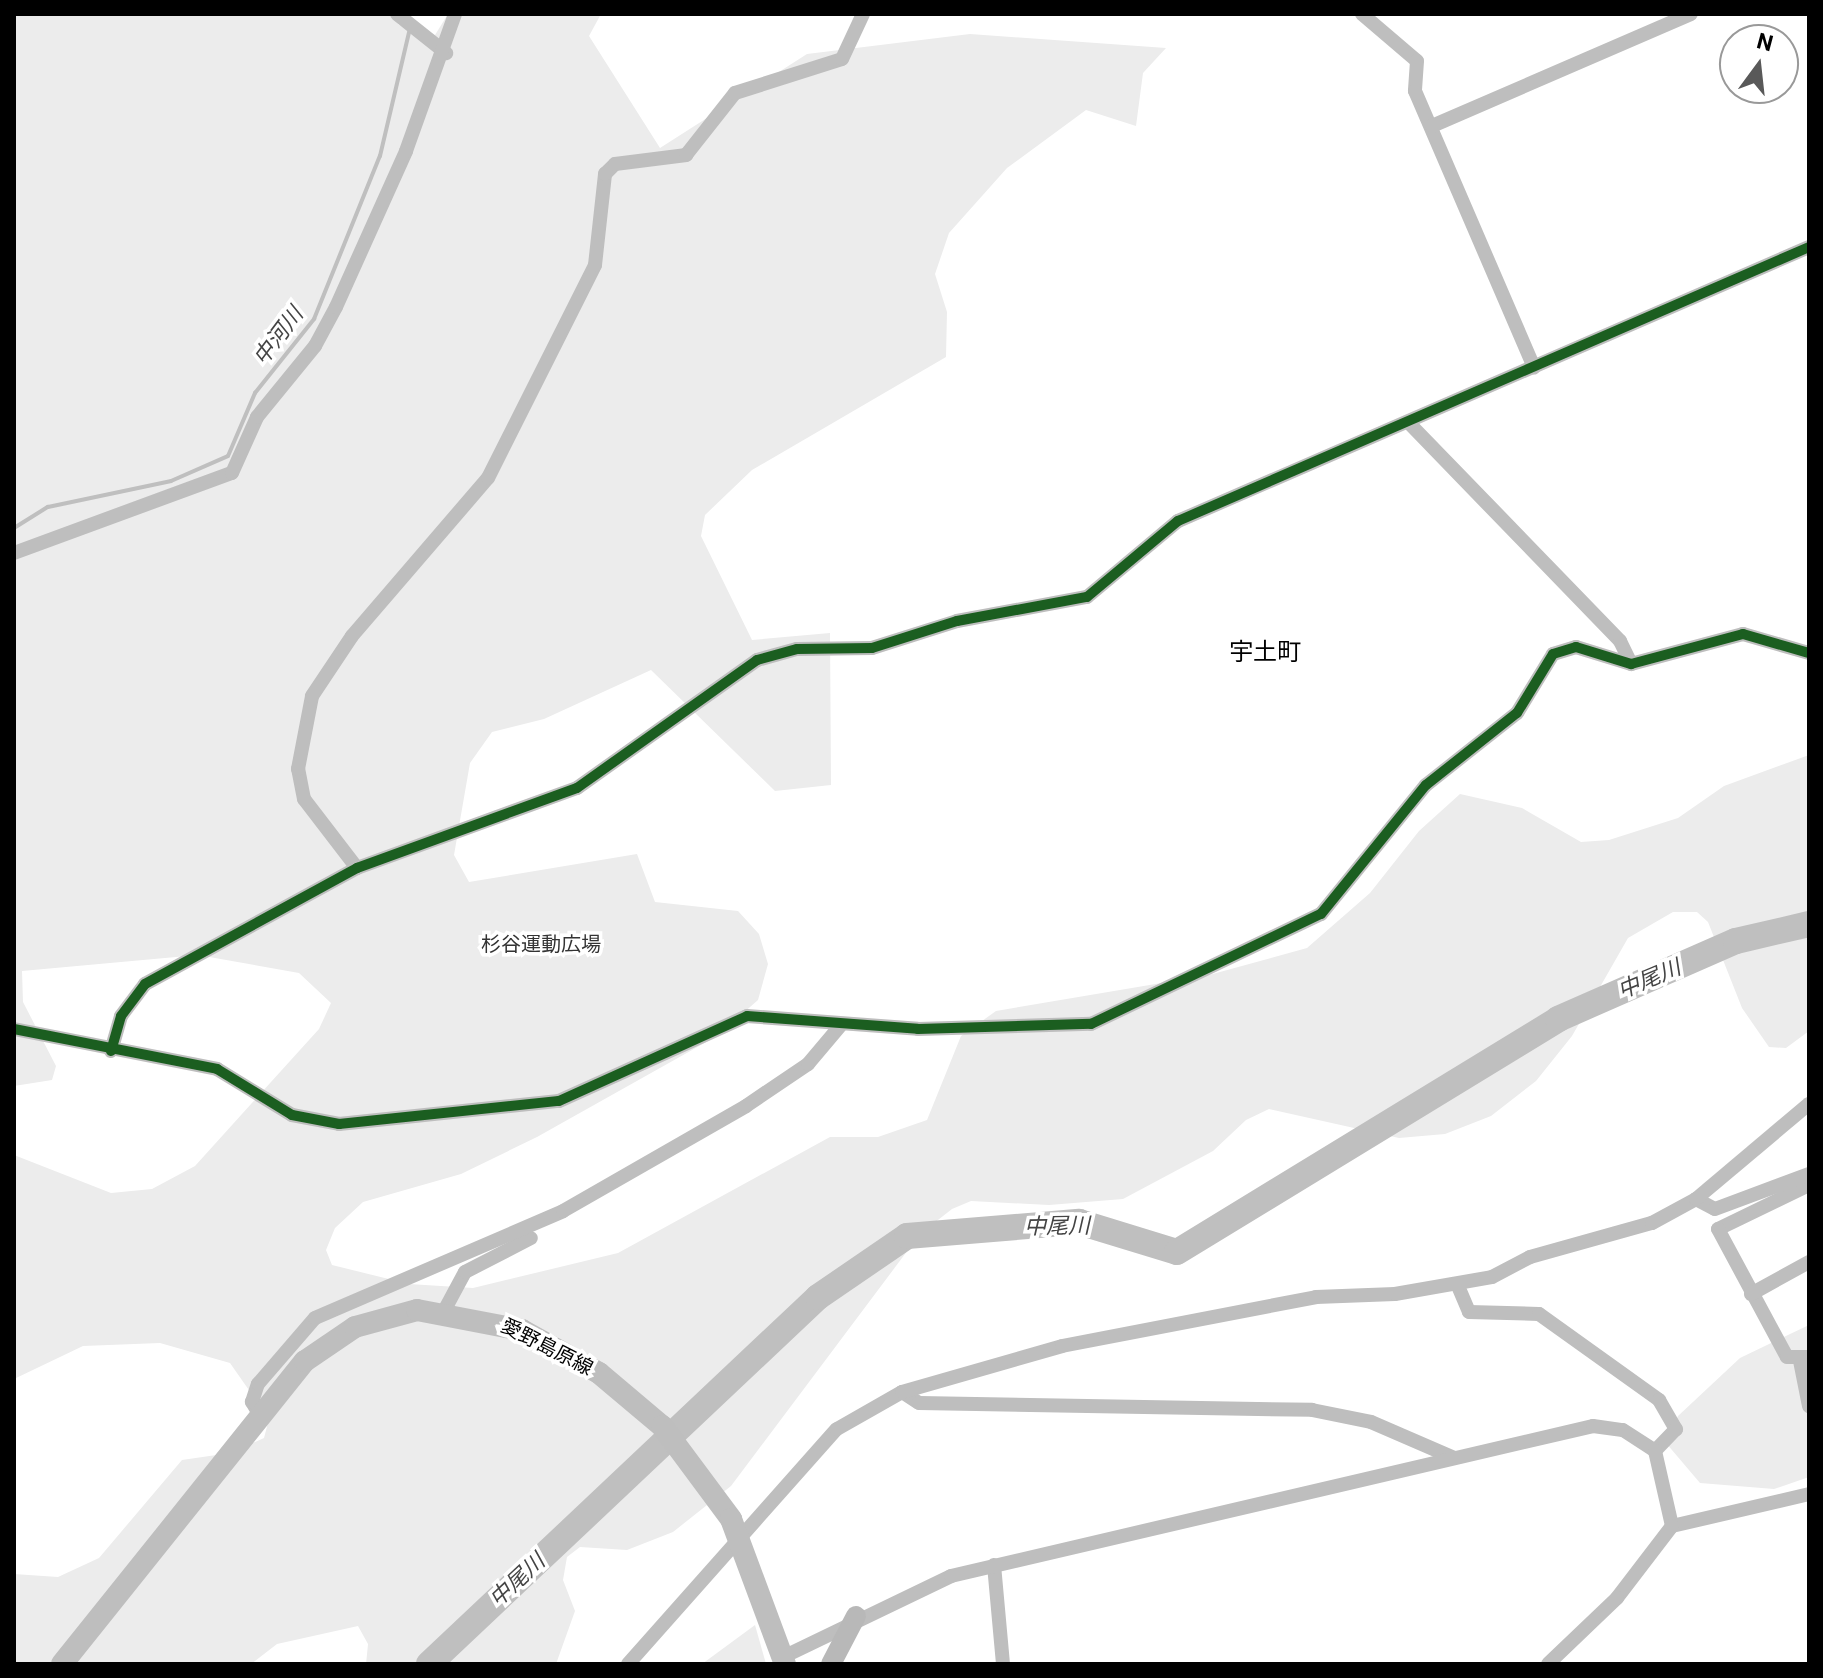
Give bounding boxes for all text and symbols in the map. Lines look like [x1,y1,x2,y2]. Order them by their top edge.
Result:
north arrow [1719,24,1799,104]
text: N [1754,28,1776,56]
water label: 中河川 [248,302,308,370]
district label: 宇土町 [1229,639,1301,667]
park label: 杉谷運動広場 [481,932,601,956]
water label: 中尾川 [1613,954,1685,1004]
water label: 中尾川 [1024,1212,1090,1240]
street label: 愛野島原線 [497,1314,597,1380]
water label: 中尾川 [484,1548,550,1612]

